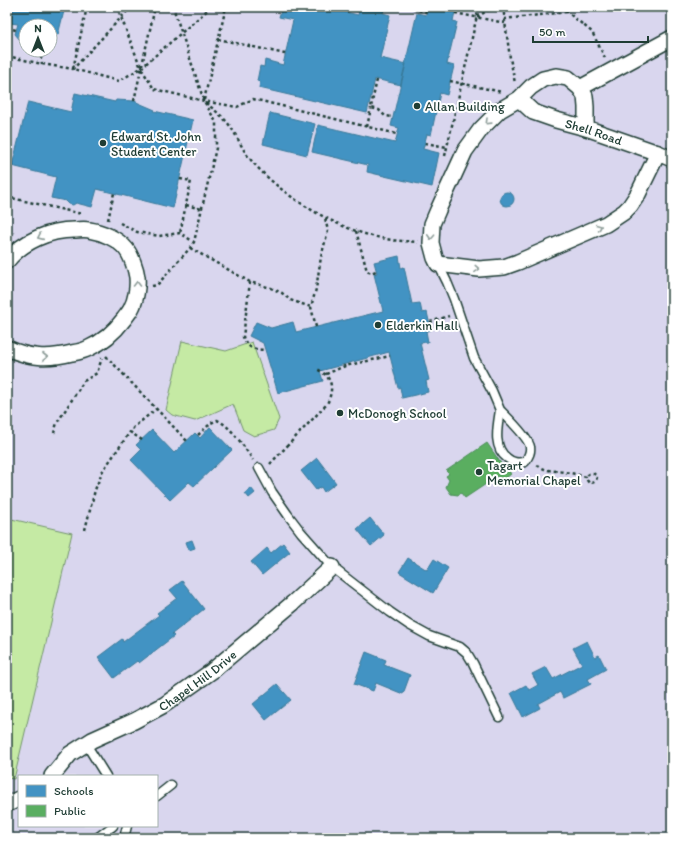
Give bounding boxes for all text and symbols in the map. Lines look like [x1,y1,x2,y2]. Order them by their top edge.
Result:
north arrow [18,18,58,58]
scale bar [533,18,648,44]
text: N [34,22,42,35]
text: 50 m [539,25,565,39]
place label: Allan Building [425,99,505,114]
marker: Allan Building [412,101,422,111]
street label: Shell Road [564,115,625,148]
one-way arrow [485,117,493,125]
place label: Edward St. John Student Center [111,129,202,159]
marker: Edward St. John Student Center [98,138,108,148]
one-way arrow [594,224,602,232]
one-way arrow [37,232,45,240]
one-way arrow [427,234,435,240]
one-way arrow [474,264,480,273]
one-way arrow [133,281,141,287]
place label: Elderkin Hall [386,318,458,333]
marker: Elderkin Hall [373,320,383,330]
one-way arrow [42,353,48,361]
place label: McDonogh School [348,406,447,421]
marker: McDonogh School [335,408,345,418]
place label: Tagart Memorial Chapel [487,458,581,488]
marker: Tagart Memorial Chapel [474,467,484,477]
street label: Chapel Hill Drive [156,647,239,714]
legend [18,775,158,827]
text: Schools [54,784,93,798]
text: Public [54,804,86,818]

